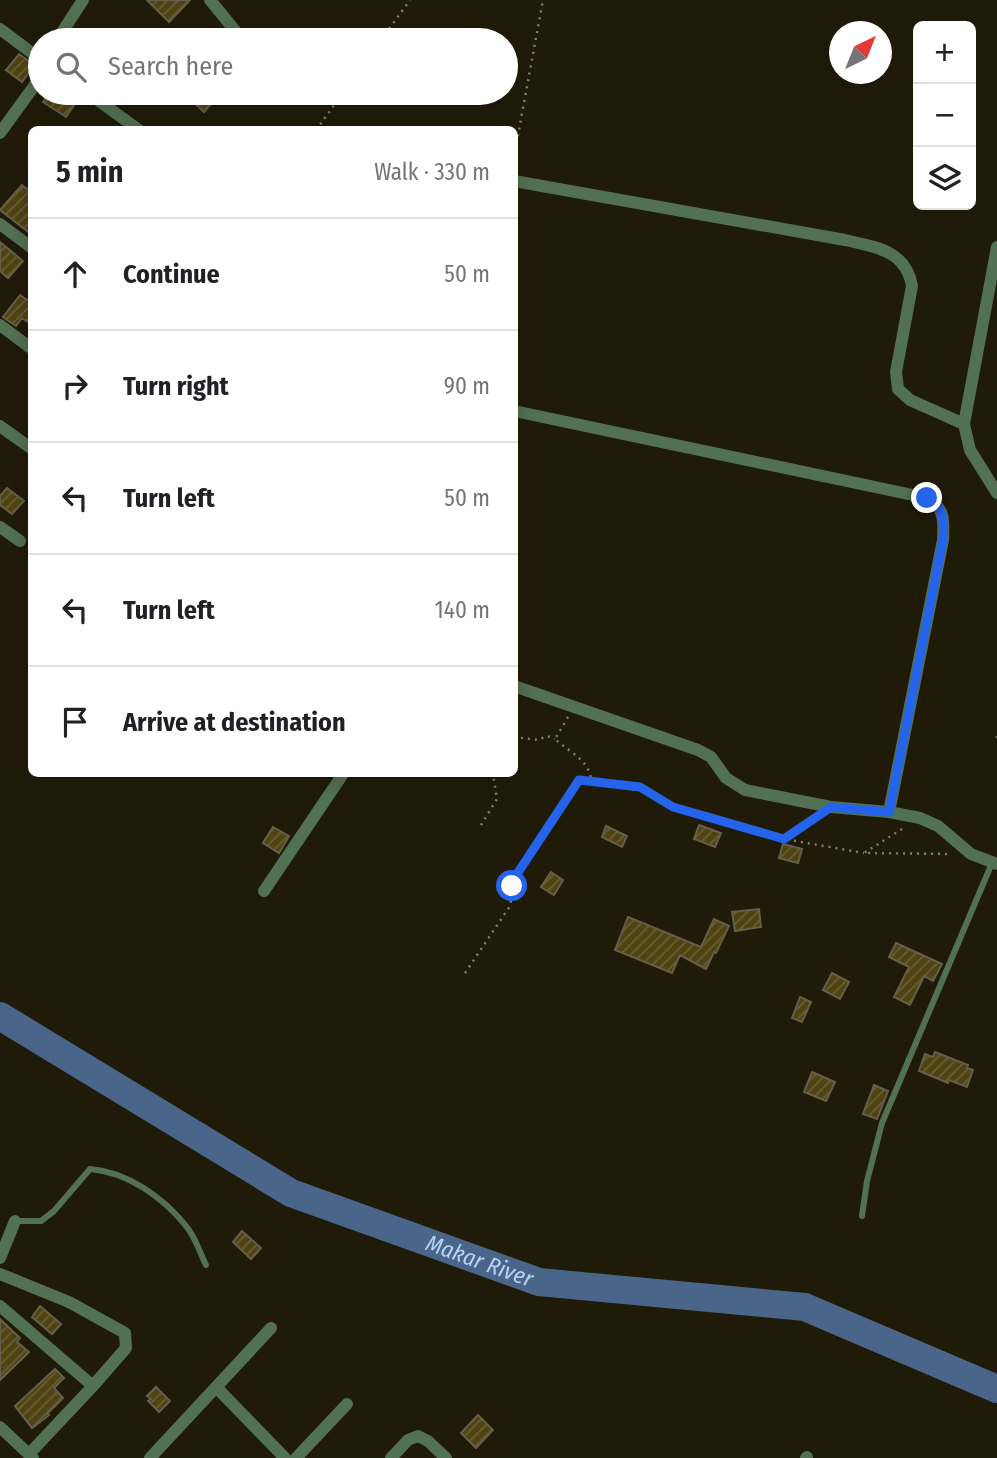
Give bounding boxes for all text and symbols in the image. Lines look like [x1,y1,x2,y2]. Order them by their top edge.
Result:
north arrow [829,21,892,84]
map controls [913,21,976,210]
button: + [913,21,976,84]
search box [28,28,518,105]
icon: search [52,48,90,86]
text: Search here [108,51,233,82]
button: − [913,84,976,147]
button: layers [913,147,976,210]
text: 5 min [56,154,123,190]
text: Walk · 330 m [374,158,490,186]
icon: ahead [56,255,94,293]
text: Continue [123,259,220,290]
text: 50 m [444,260,490,288]
icon: right [56,367,94,405]
text: Turn right [123,371,229,402]
text: 90 m [444,372,490,400]
icon: left [56,479,94,517]
route end [911,482,942,513]
text: Turn left [123,483,215,514]
text: 50 m [444,484,490,512]
icon: left [56,591,94,629]
text: Turn left [123,595,215,626]
text: 140 m [435,596,490,624]
icon: arrive [56,703,94,741]
text: Arrive at destination [123,707,346,738]
route start [496,870,527,901]
water label: Makar River [422,1229,538,1293]

